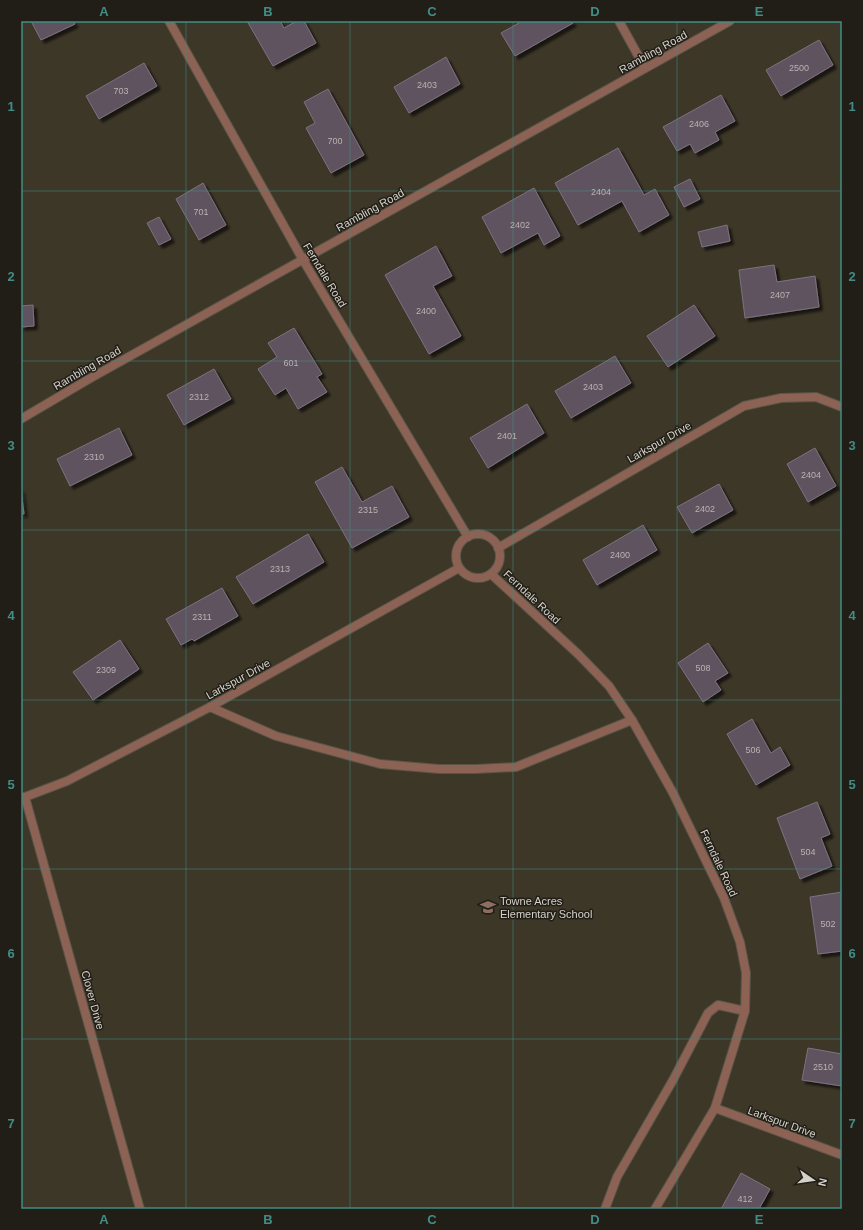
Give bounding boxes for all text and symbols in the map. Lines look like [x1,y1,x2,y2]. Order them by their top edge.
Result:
text: A [99,4,109,19]
text: B [263,4,273,19]
text: C [427,4,437,19]
text: D [590,4,600,19]
text: E [755,4,764,19]
street label: Rambling Road [617,28,689,76]
house number: 2500 [789,63,809,73]
house number: 2403 [417,80,437,90]
house number: 703 [113,86,129,96]
text: 1 [7,99,15,114]
text: 1 [848,99,856,114]
house number: 2406 [689,119,709,129]
house number: 700 [327,136,343,146]
street label: Rambling Road [334,186,406,234]
house number: 2404 [591,187,611,197]
house number: 701 [193,207,209,217]
house number: 2402 [510,220,530,230]
street label: Ferndale Road [301,241,349,309]
text: 2 [7,269,15,284]
text: 2 [848,269,856,284]
house number: 2407 [770,290,790,300]
house number: 2400 [416,306,436,316]
street label: Rambling Road [51,344,123,392]
house number: 601 [283,358,299,368]
house number: 2403 [583,382,603,392]
house number: 2312 [189,392,209,402]
street label: Larkspur Drive [625,419,693,465]
house number: 2401 [497,431,517,441]
text: 3 [7,438,15,453]
text: 3 [848,438,856,453]
house number: 2310 [84,452,104,462]
house number: 2404 [801,470,821,480]
house number: 2402 [695,504,715,514]
house number: 2315 [358,505,378,515]
house number: 2400 [610,550,630,560]
house number: 2313 [270,564,290,574]
street label: Ferndale Road [501,568,563,626]
text: 4 [7,608,15,623]
text: 4 [848,608,856,623]
house number: 2311 [192,612,212,622]
street label: Larkspur Drive [204,656,272,702]
house number: 508 [695,663,711,673]
house number: 2309 [96,665,116,675]
house number: 506 [745,745,761,755]
text: 5 [7,777,15,792]
text: 5 [848,777,856,792]
street label: Ferndale Road [698,827,740,899]
house number: 504 [800,847,816,857]
place label: Towne Acres Elementary School [500,895,592,920]
school or university icon: Towne Acres Elementary School [479,898,497,916]
house number: 502 [820,919,836,929]
text: 6 [7,946,15,961]
text: 6 [848,946,856,961]
street label: Clover Drive [79,969,107,1031]
house number: 2510 [813,1062,833,1072]
street label: Larkspur Drive [746,1104,818,1140]
text: 7 [7,1116,15,1131]
text: 7 [848,1116,856,1131]
north arrow [793,1160,833,1200]
text: N [816,1177,829,1188]
house number: 412 [737,1194,753,1204]
text: A [99,1212,109,1227]
text: B [263,1212,273,1227]
text: C [427,1212,437,1227]
text: D [590,1212,600,1227]
text: E [755,1212,764,1227]

